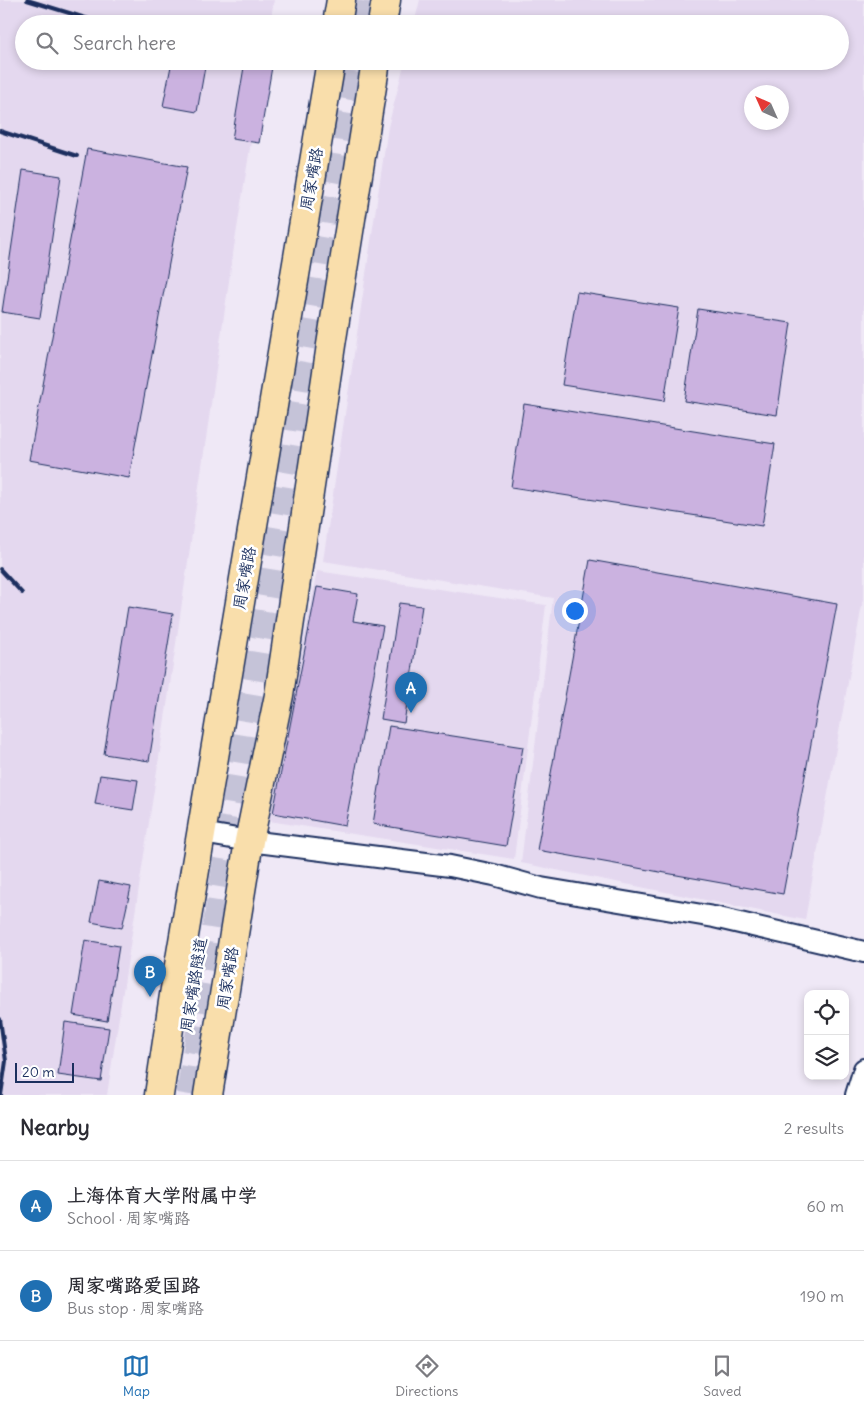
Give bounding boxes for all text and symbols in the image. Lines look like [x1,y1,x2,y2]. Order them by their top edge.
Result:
search box [15,15,849,70]
icon: search [33,29,61,57]
text: Search here [73,31,176,55]
north arrow [744,85,789,130]
street label: 周家嘴路 [296,146,326,212]
street label: 周家嘴路 [229,545,259,611]
your location [562,598,588,624]
pin: A [395,672,427,713]
street label: 周家嘴路隧道 [176,936,210,1034]
street label: 周家嘴路 [212,945,242,1011]
pin: B [134,956,166,997]
map controls [804,990,849,1080]
button: locate [804,990,849,1035]
button: layers [804,1035,849,1080]
scale bar [15,1060,74,1083]
text: 20 m [22,1063,55,1081]
text: Nearby [20,1114,90,1141]
text: 2 results [784,1118,844,1138]
text: 上海体育大学附属中学 [67,1183,257,1207]
text: A [31,1196,41,1216]
text: 60 m [806,1196,844,1216]
text: School · 周家嘴路 [67,1208,190,1228]
text: 周家嘴路爱国路 [67,1273,200,1297]
text: B [31,1286,41,1306]
text: 190 m [800,1286,844,1306]
text: Bus stop · 周家嘴路 [67,1298,204,1318]
tab: Map [122,1352,150,1400]
tab: Directions [395,1352,458,1400]
tab: Saved [703,1352,742,1400]

